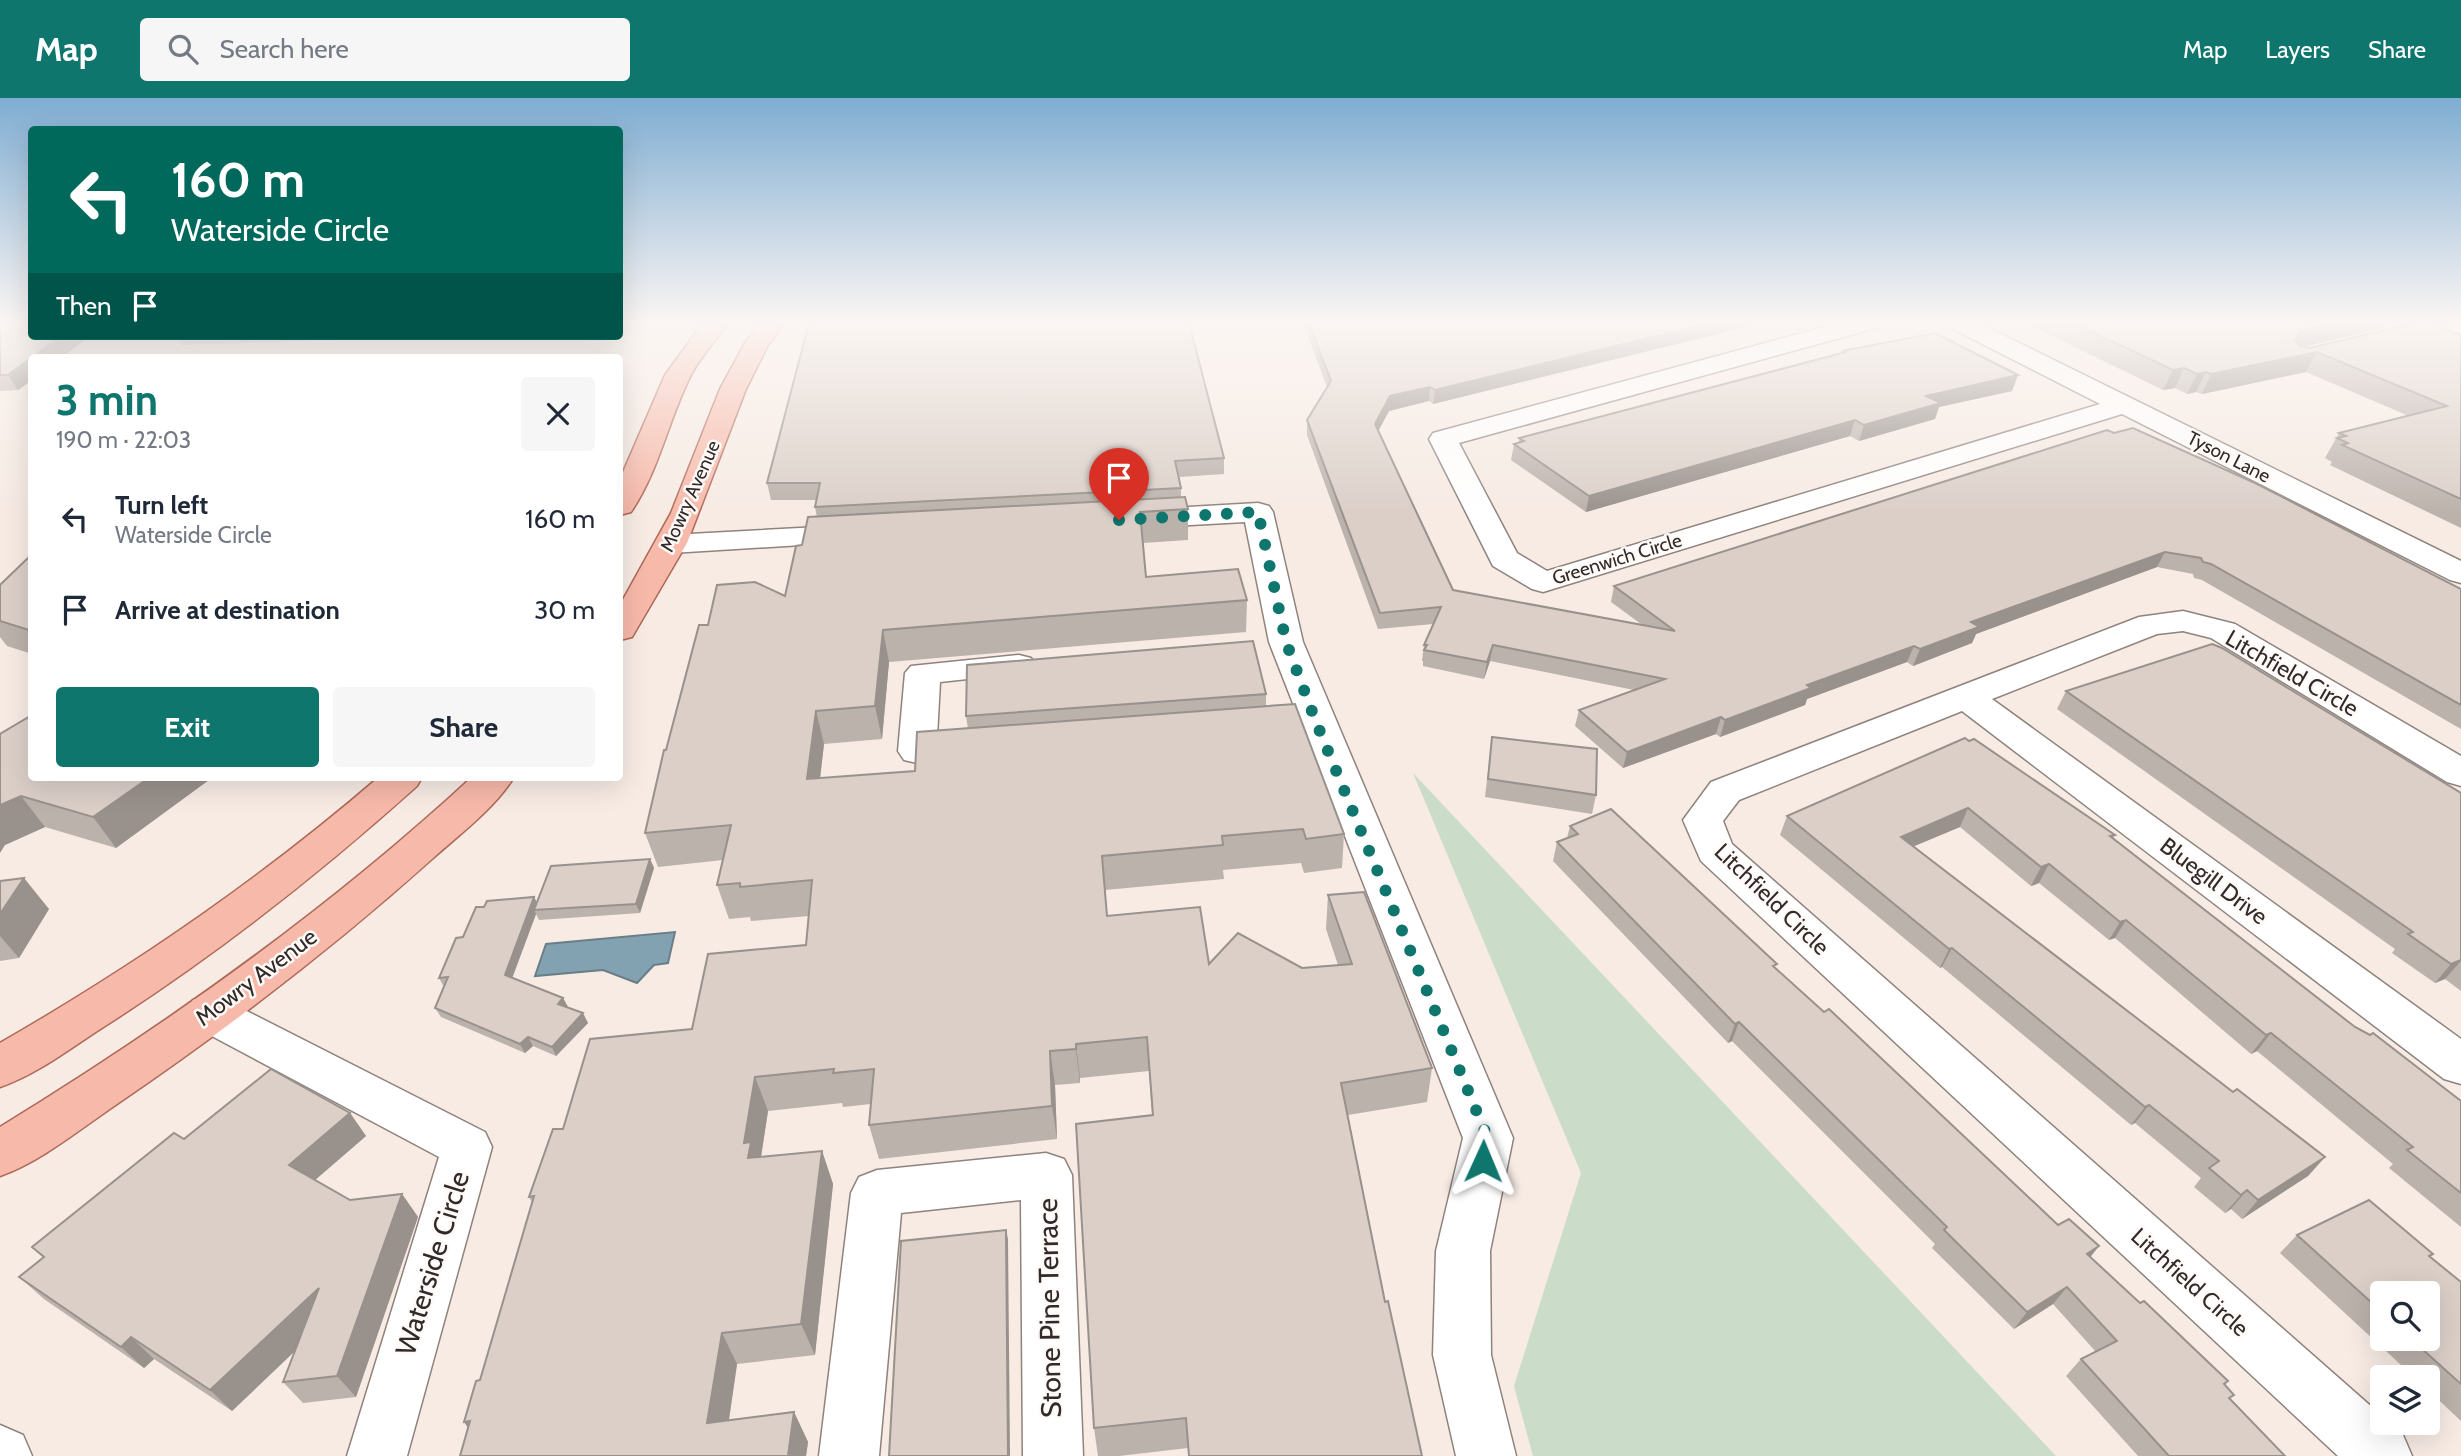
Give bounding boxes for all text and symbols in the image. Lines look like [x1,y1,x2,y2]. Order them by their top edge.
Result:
search box [140,18,630,81]
text: Map [35,29,98,69]
icon: search [164,30,202,68]
text: Search here [220,33,349,65]
text: Map [2183,35,2227,64]
text: Layers [2265,35,2330,64]
text: Share [2368,35,2426,64]
text: 160 m [171,150,305,209]
icon: left [56,154,147,245]
text: Waterside Circle [171,210,389,249]
icon: arrive [126,287,164,325]
text: Then [56,290,112,322]
text: 3 min [56,374,158,426]
button: close [521,377,595,451]
text: 190 m · 22:03 [56,426,191,454]
street label: Tyson Lane [2184,426,2275,488]
street label: Mowry Avenue [655,437,725,555]
pin [1089,448,1149,520]
icon: arrive [1100,459,1138,497]
text: Turn left [115,489,208,521]
icon: left [56,500,94,538]
text: 160 m [525,503,595,535]
text: Waterside Circle [115,521,272,549]
street label: Greenwich Circle [1549,528,1685,590]
icon: arrive [56,591,94,629]
text: Arrive at destination [115,594,340,626]
text: 30 m [534,594,595,626]
street label: Litchfield Circle [2221,624,2364,722]
button: Exit [56,687,319,767]
button: Share [333,687,595,767]
street label: Bluegill Drive [2155,832,2273,931]
street label: Litchfield Circle [1709,837,1835,961]
street label: Mowry Avenue [190,922,322,1032]
position arrow [1446,1124,1520,1198]
street label: Waterside Circle [388,1167,476,1359]
street label: Stone Pine Terrace [1030,1198,1068,1418]
street label: Litchfield Circle [2125,1222,2255,1342]
map controls [2370,1281,2440,1435]
button: search [2370,1281,2440,1351]
button: layers [2370,1365,2440,1435]

